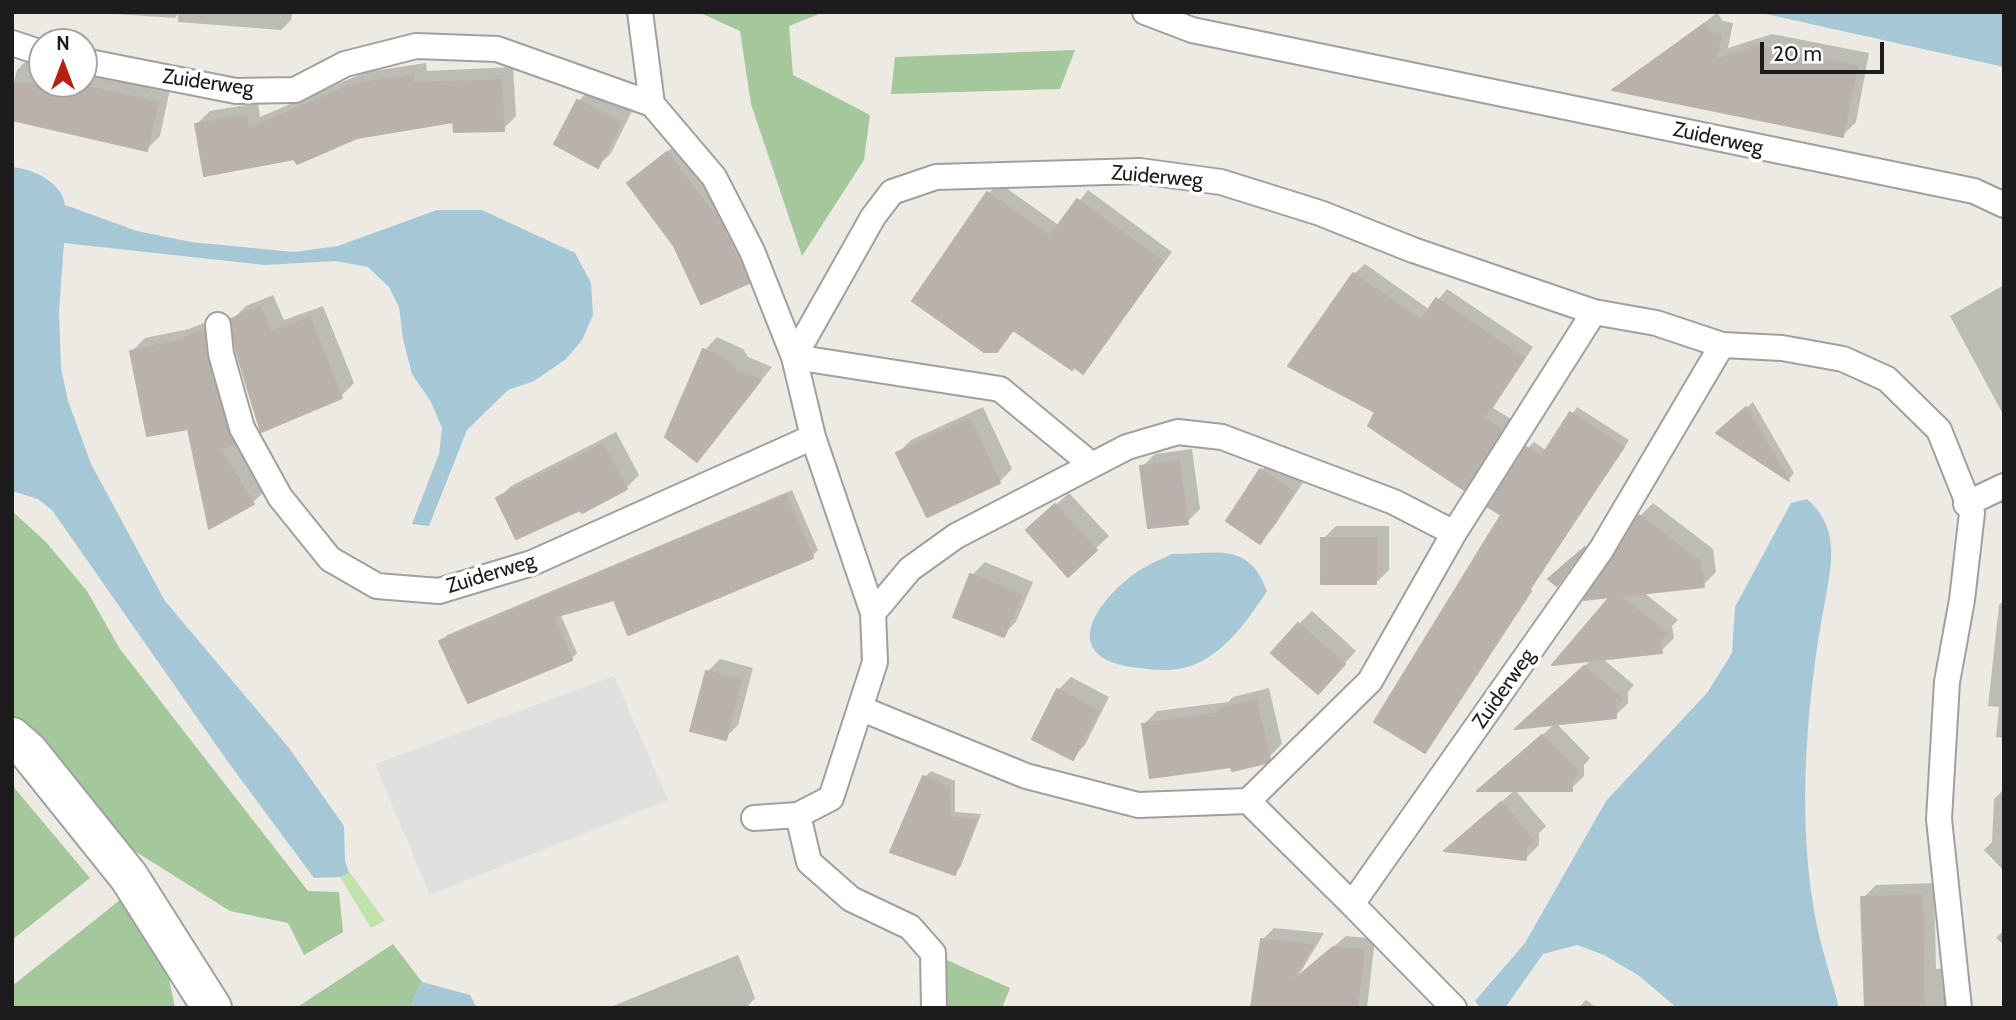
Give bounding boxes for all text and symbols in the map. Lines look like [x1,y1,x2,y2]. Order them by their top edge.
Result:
north arrow [28,28,98,98]
scale bar [1764,28,1888,72]
text: N [56,32,70,55]
text: 20 m [1773,41,1822,66]
street label: Zuiderweg [161,64,255,102]
street label: Zuiderweg [1671,117,1765,161]
street label: Zuiderweg [1110,160,1204,194]
street label: Zuiderweg [443,549,539,599]
street label: Zuiderweg [1467,644,1541,734]

